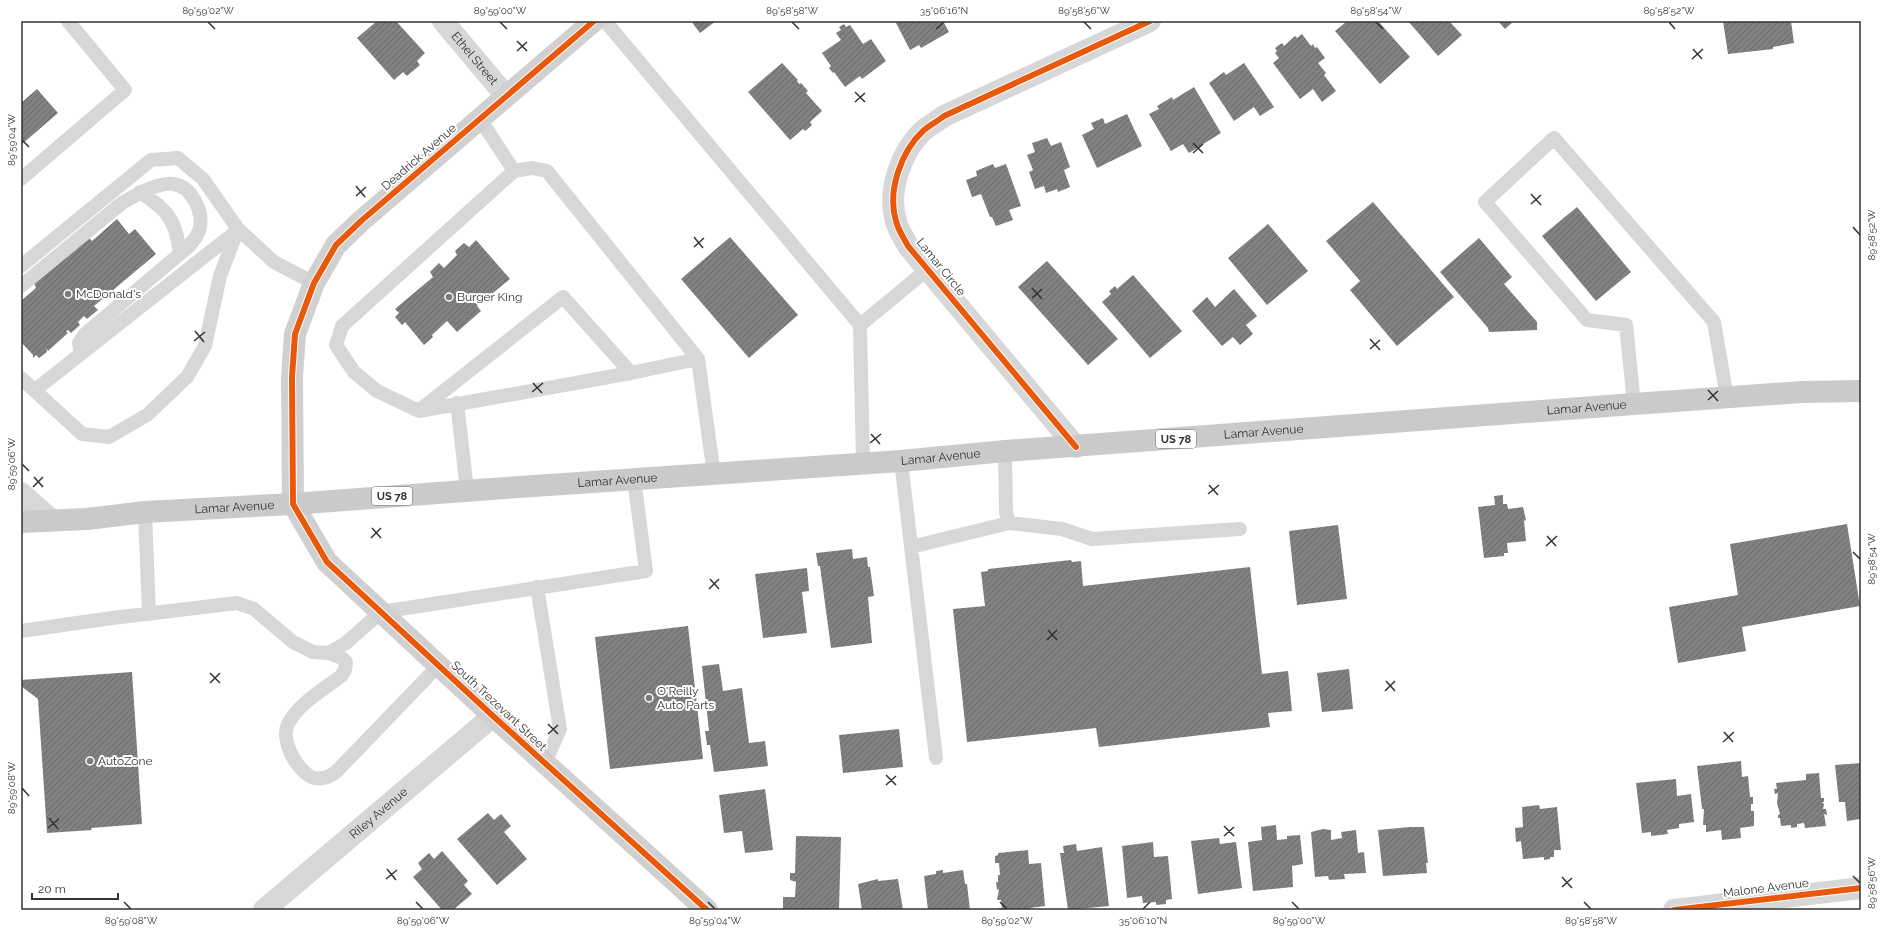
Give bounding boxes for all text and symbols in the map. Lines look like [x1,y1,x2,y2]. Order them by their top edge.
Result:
text: 89°59'02"W [182,5,234,16]
text: 89°59'00"W [474,5,527,16]
text: 89°58'58"W [766,5,818,16]
text: 35°06'16"N [920,5,968,16]
text: 89°58'56"W [1058,5,1111,16]
text: 89°58'54"W [1350,5,1402,16]
text: 89°58'52"W [1643,5,1695,16]
street label: Ethel Street [448,29,501,88]
text: 89°59'04"W [6,114,17,166]
street label: Deadrick Avenue [379,121,459,193]
text: 89°58'52"W [1866,209,1877,261]
street label: Lamar Circle [914,235,968,299]
place label: McDonald's [76,287,141,301]
marker: McDonald's [63,289,73,299]
place label: Burger King [457,290,522,304]
marker: Burger King [444,292,454,302]
street label: Lamar Avenue [1546,398,1627,417]
street label: Lamar Avenue [1223,422,1304,442]
road number: US 78 [1156,430,1196,448]
text: 89°59'06"W [6,437,17,490]
street label: Lamar Avenue [900,446,981,468]
street label: Lamar Avenue [577,471,658,490]
road number: US 78 [372,487,412,505]
street label: Lamar Avenue [194,498,275,516]
text: 89°58'54"W [1866,533,1877,585]
street label: South Trezevant Street [448,658,550,754]
place label: O'Reilly Auto Parts [657,684,714,712]
marker: O'Reilly Auto Parts [644,693,654,703]
place label: AutoZone [98,754,152,768]
marker: AutoZone [85,756,95,766]
text: 89°59'08"W [6,761,17,814]
street label: Riley Avenue [347,785,410,842]
text: 89°58'56"W [1866,856,1877,909]
scale bar [32,875,118,901]
street label: Malone Avenue [1722,876,1810,900]
text: 20 m [38,882,66,896]
text: 89°59'08"W [105,915,158,926]
text: 89°59'06"W [397,915,450,926]
text: 89°59'04"W [689,915,741,926]
text: 89°59'02"W [981,915,1033,926]
text: 35°06'10"N [1119,915,1167,926]
text: 89°59'00"W [1273,915,1326,926]
text: 89°58'58"W [1565,915,1617,926]

